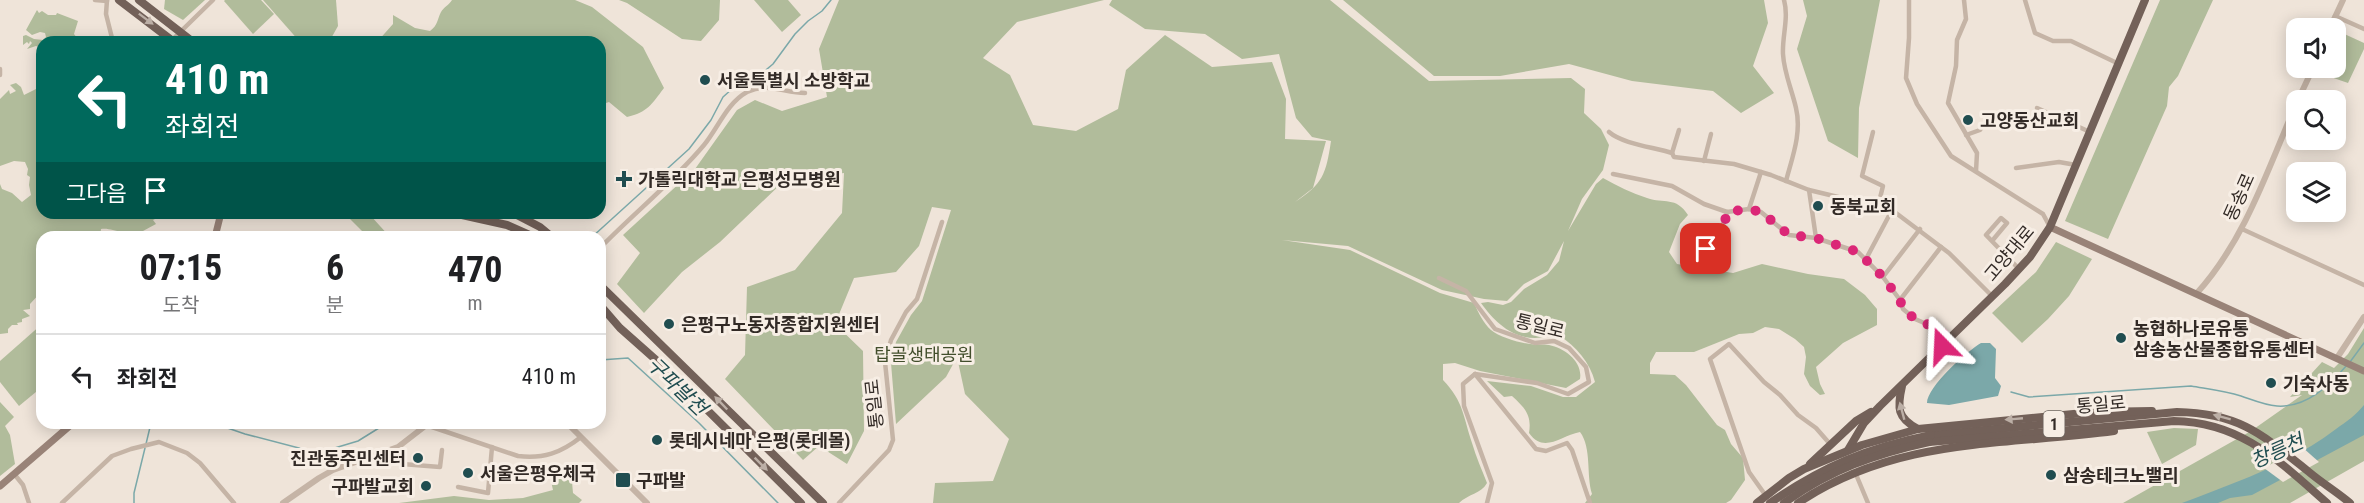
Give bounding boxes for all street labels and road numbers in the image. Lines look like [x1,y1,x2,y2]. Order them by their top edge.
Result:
street label: 동송로 [2219,170,2259,224]
street label: 고양대로 [1980,221,2038,285]
street label: 통일로 [1513,310,1567,342]
street label: 통일로 [861,378,887,430]
street label: 통일로 [2075,391,2127,417]
road number: 1 [2044,411,2064,437]

